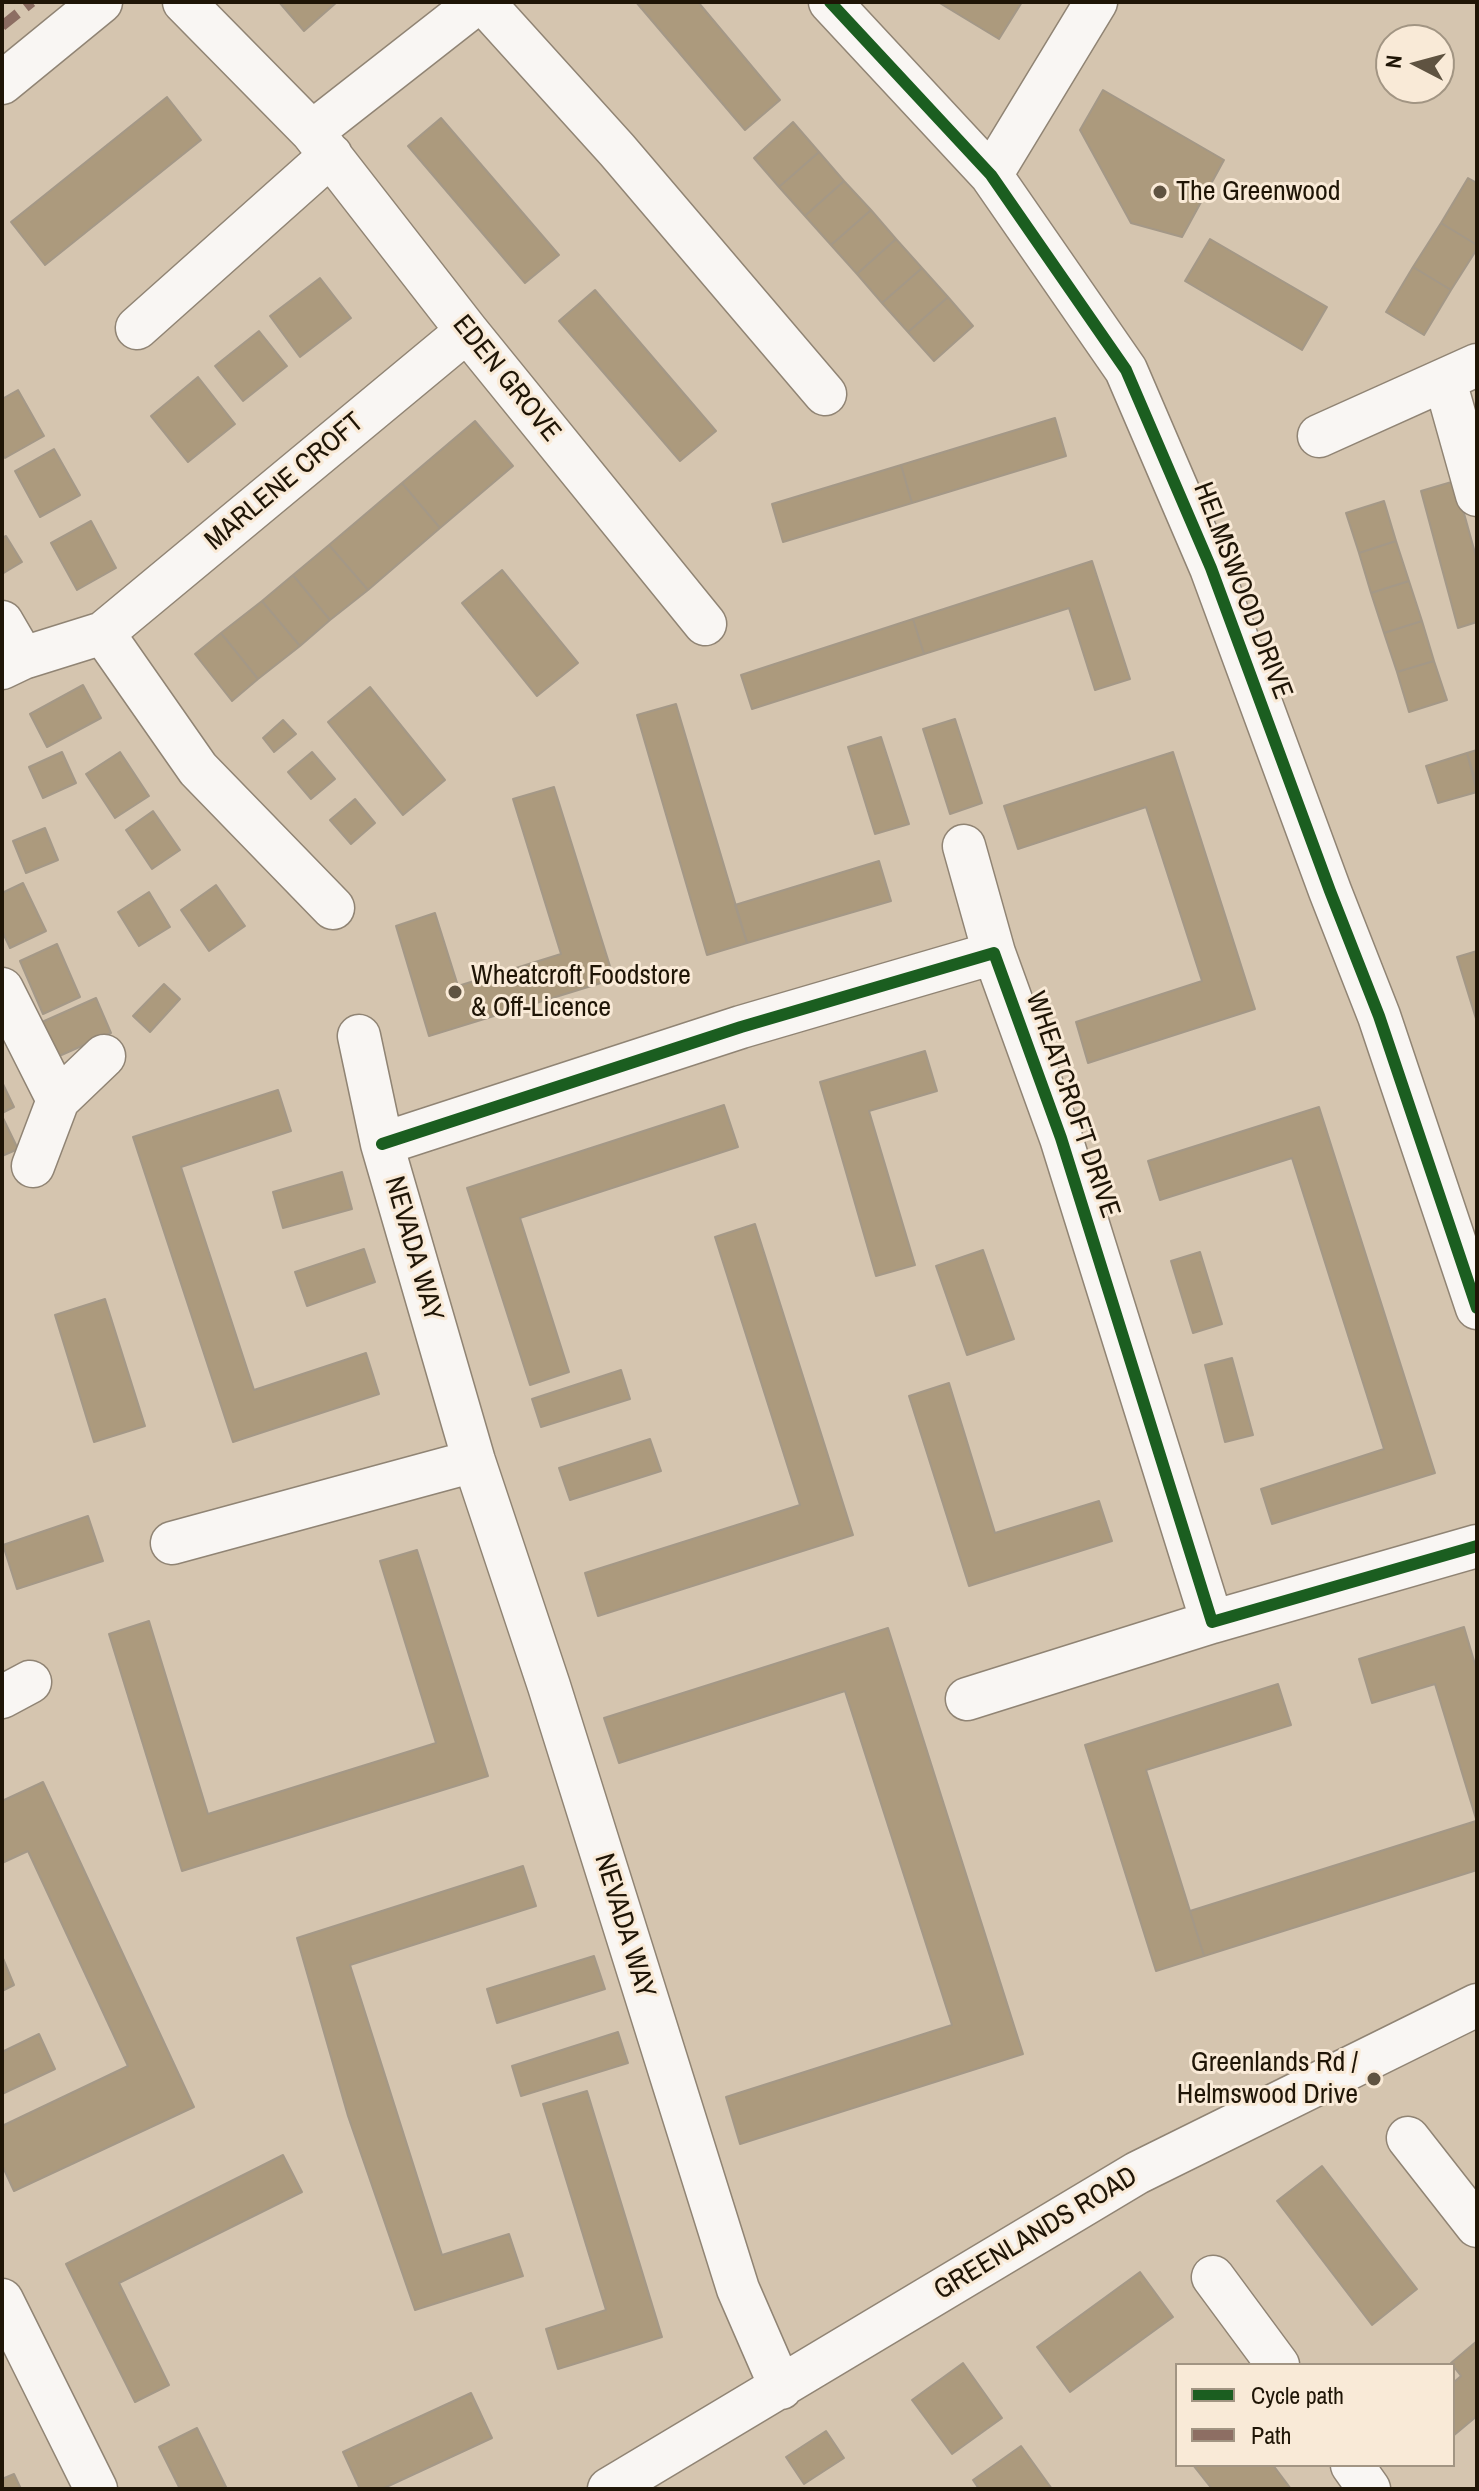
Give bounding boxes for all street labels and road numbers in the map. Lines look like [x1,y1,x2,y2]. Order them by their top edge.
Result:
street label: EDEN GROVE [445,309,567,449]
street label: MARLENE CROFT [199,406,371,558]
street label: HELMSWOOD DRIVE [1185,478,1299,704]
street label: WHEATCROFT DRIVE [1018,988,1126,1222]
street label: NEVADA WAY [376,1173,450,1325]
street label: NEVADA WAY [586,1850,662,2002]
street label: GREENLANDS ROAD [928,2160,1144,2308]

